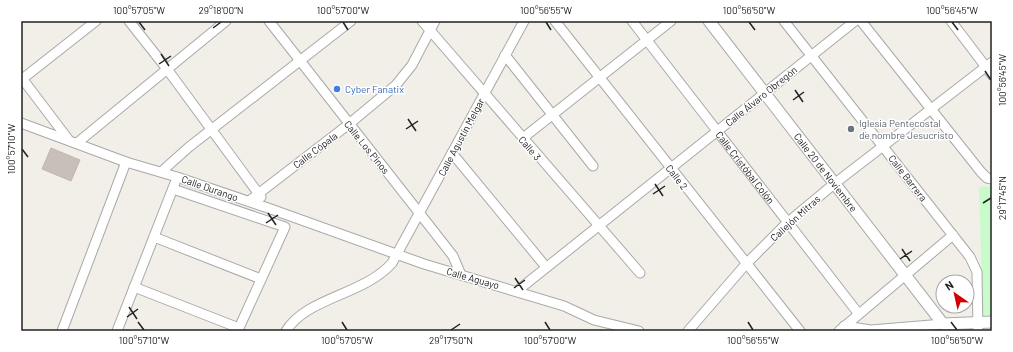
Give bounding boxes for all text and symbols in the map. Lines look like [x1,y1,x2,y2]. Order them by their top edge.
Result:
text: 100°57'05"W [113,4,165,16]
text: 29°18'00"N [198,4,244,16]
text: 100°57'00"W [317,4,369,16]
text: 100°56'55"W [520,4,572,16]
text: 100°56'50"W [723,4,775,16]
text: 100°56'45"W [926,4,978,16]
text: 100°56'45"W [996,54,1008,106]
street label: Calle Álvaro Obregón [723,63,799,129]
place label: Cyber Fanatix [345,83,404,95]
marker: Cyber Fanatix [332,84,342,94]
street label: Calle Agustín Melgar [435,96,487,178]
place label: Iglesia Pentecostal de nombre Jesucristo [859,117,954,141]
street label: Calle Los Pinos [342,118,392,176]
text: 100°57'10"W [5,124,17,174]
marker: Iglesia Pentecostal de nombre Jesucristo [846,124,856,134]
street label: Calle Cópala [290,129,340,171]
street label: Calle Cristóbal Colón [713,129,777,206]
street label: Calle 20 de Noviembre [792,130,860,214]
street label: Calle 3 [516,133,544,163]
street label: Calle Barrera [886,152,930,204]
street label: Calle 2 [664,162,690,192]
street label: Calle Durango [180,173,240,203]
text: 29°17'45"N [996,176,1008,220]
street label: Callejón Mitras [768,192,823,244]
street label: Calle Aguayo [445,265,501,291]
north arrow [935,274,975,314]
text: N [942,278,956,293]
text: 100°57'10"W [119,334,169,346]
text: 100°57'05"W [321,334,373,346]
text: 29°17'50"N [429,334,473,346]
text: 100°57'00"W [524,334,576,346]
text: 100°56'55"W [727,334,779,346]
text: 100°56'50"W [931,334,983,346]

